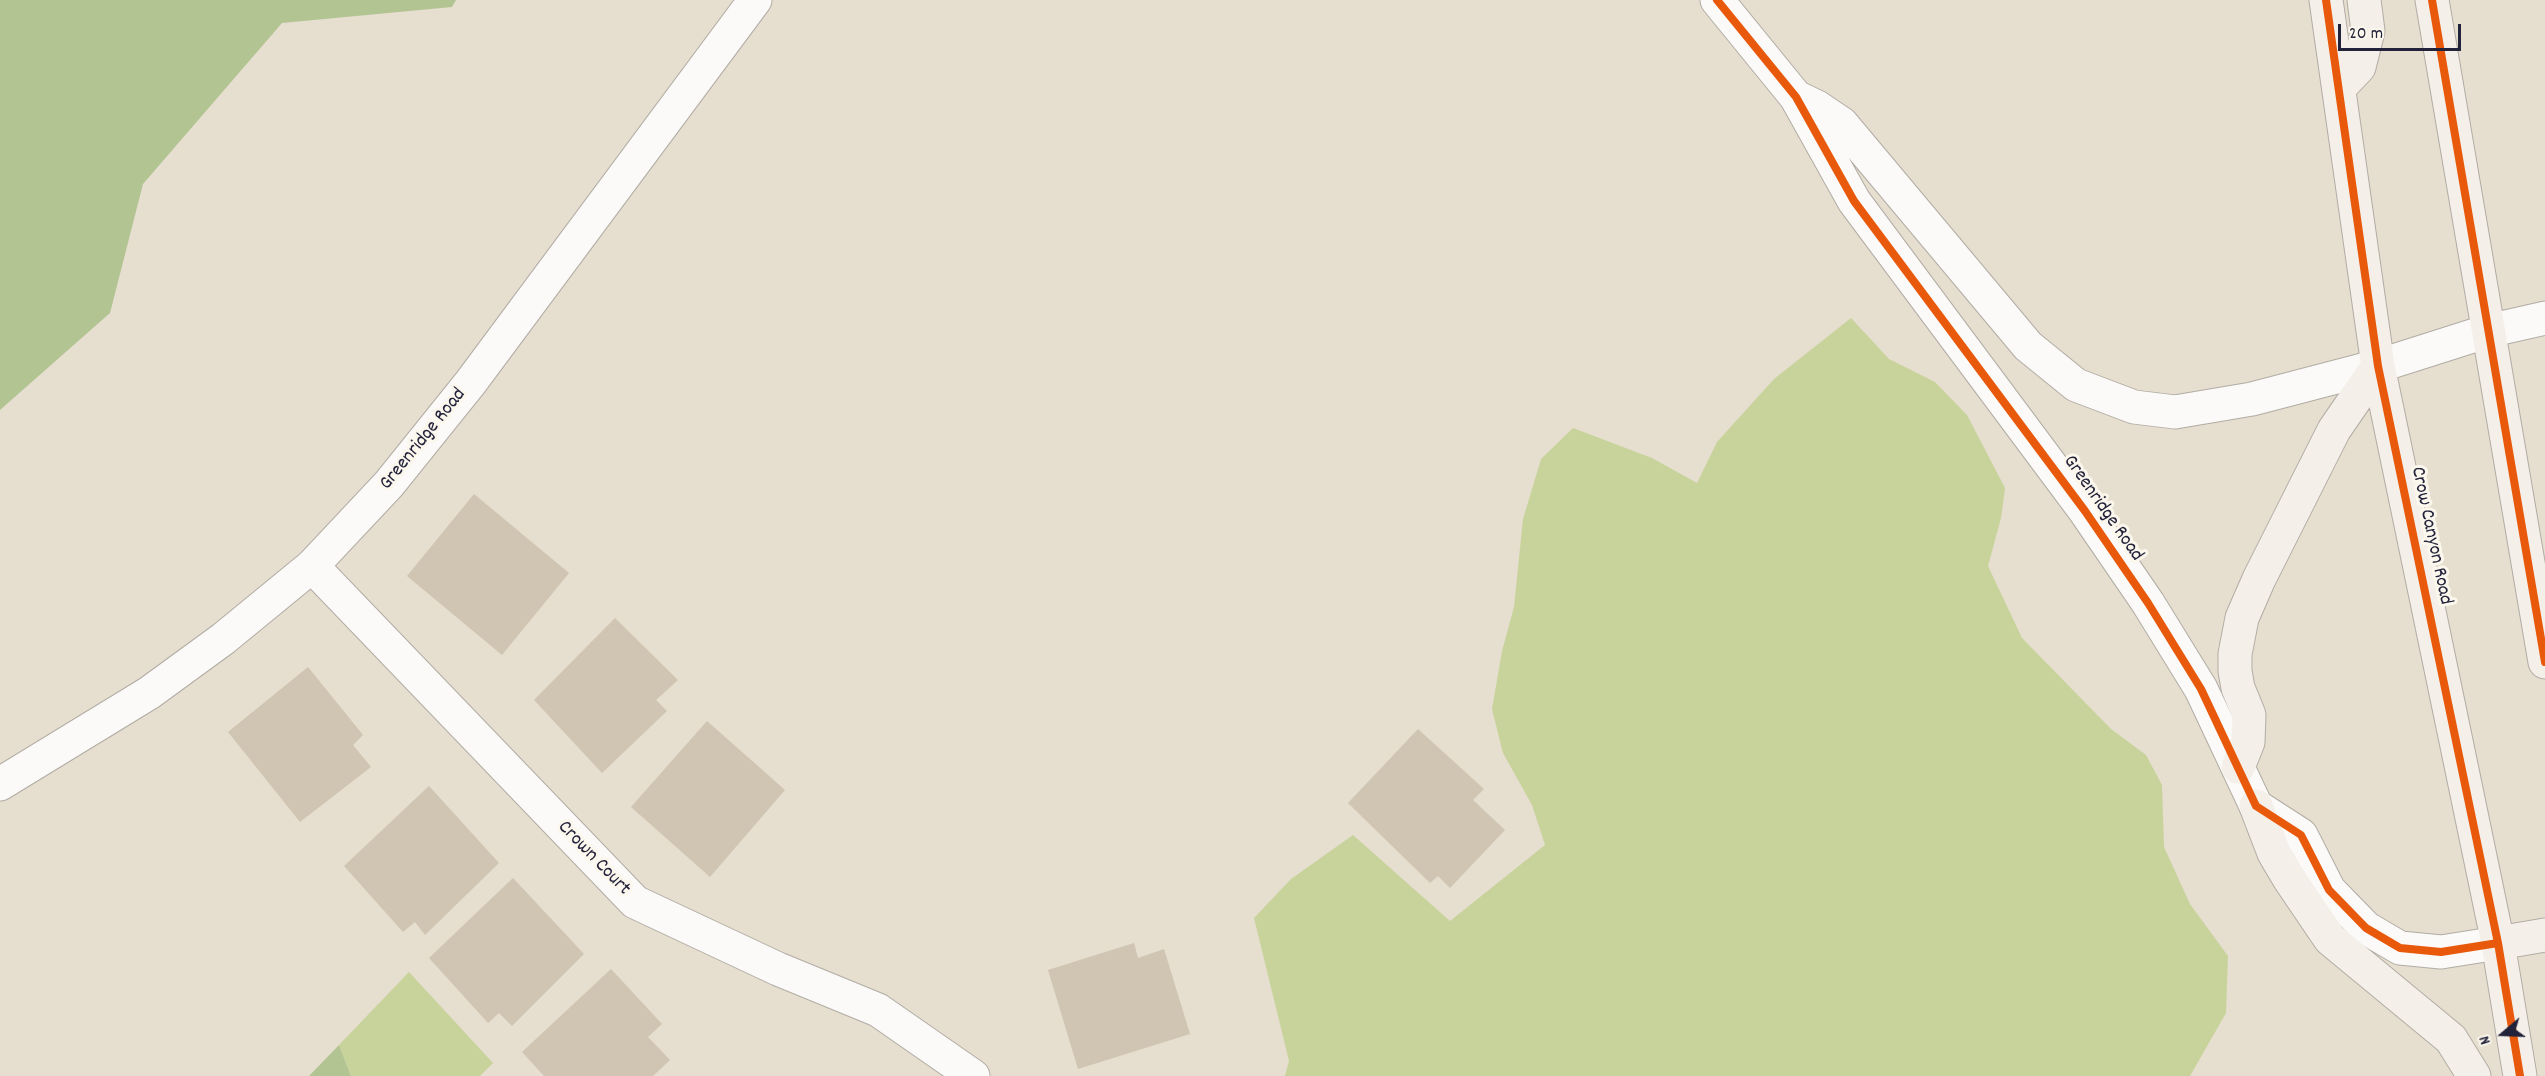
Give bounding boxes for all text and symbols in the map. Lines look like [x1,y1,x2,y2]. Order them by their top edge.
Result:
scale bar [2341,12,2464,50]
text: 20 m [2349,22,2383,47]
street label: Greenridge Road [376,384,472,496]
street label: Greenridge Road [2057,451,2147,567]
street label: Crow Canyon Road [2404,465,2456,607]
street label: Crown Court [551,816,635,902]
north arrow [2473,1004,2533,1064]
text: N [2473,1033,2498,1048]

